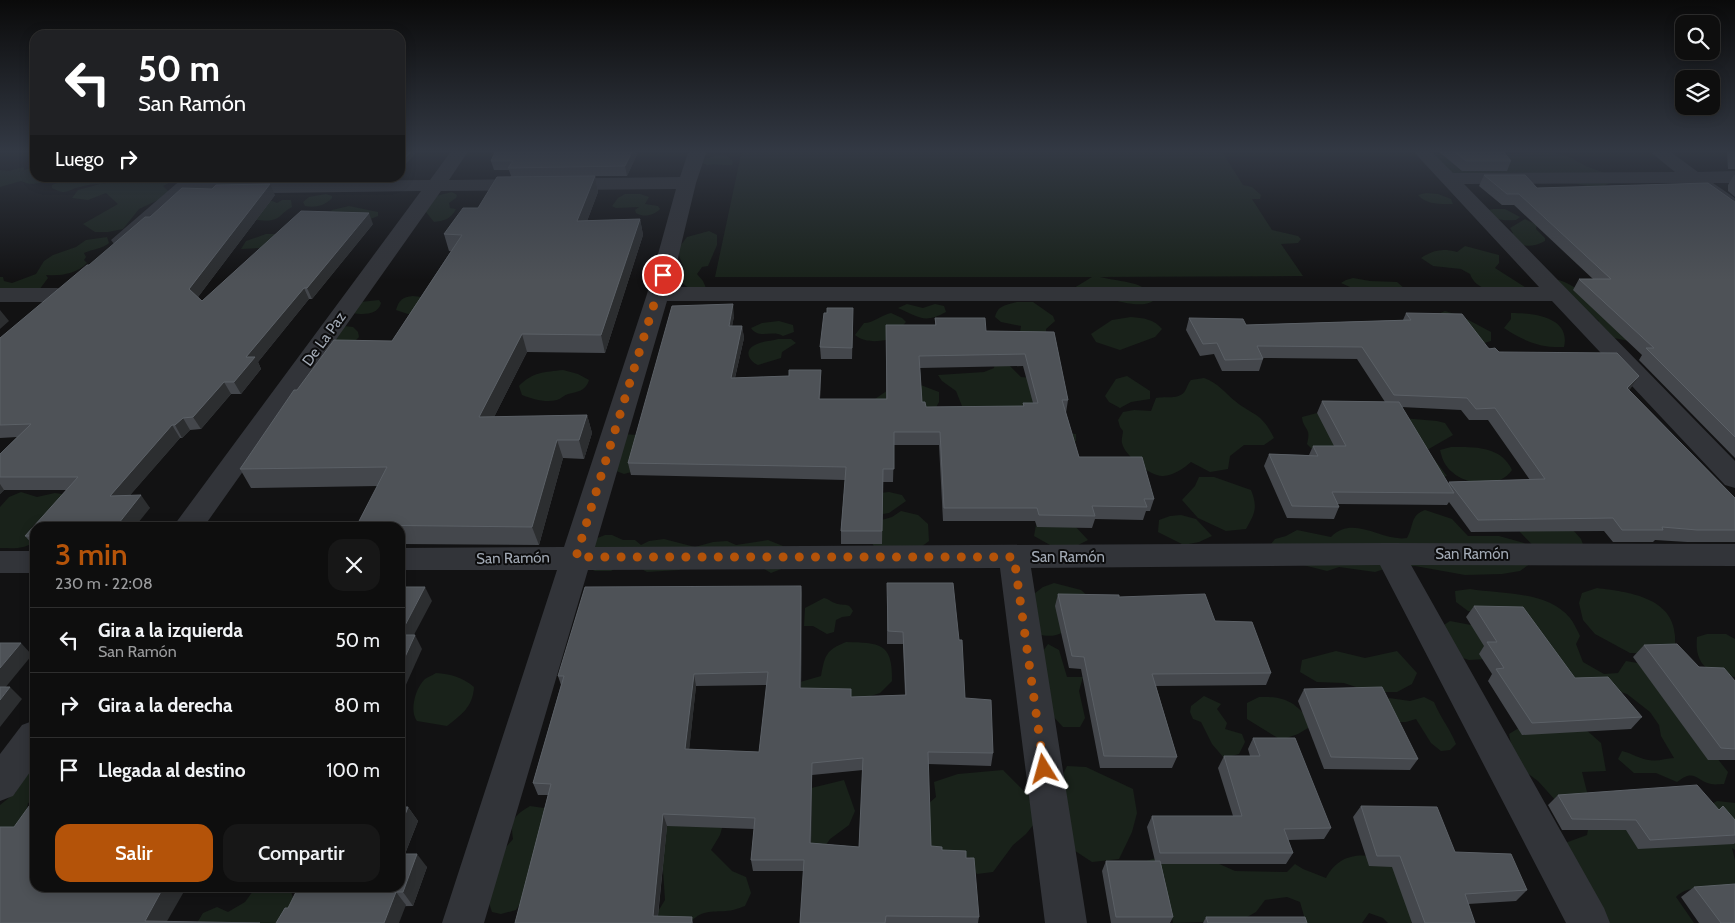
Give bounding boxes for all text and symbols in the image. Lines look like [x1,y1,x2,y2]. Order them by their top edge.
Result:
map controls [1675,15,1720,115]
button: search [1675,15,1720,60]
text: 50 m [138,47,220,90]
icon: left [55,50,120,115]
button: layers [1675,70,1720,115]
text: San Ramón [138,90,246,117]
icon: right [114,145,142,173]
text: Luego [55,148,104,171]
pin [642,254,684,296]
icon: arrive [649,261,677,289]
street label: De La Paz [298,308,350,370]
text: 3 min [55,536,128,573]
button: close [328,539,380,591]
street label: San Ramón [1435,545,1509,563]
street label: San Ramón [476,548,550,568]
street label: San Ramón [1031,548,1105,566]
text: 230 m · 22:08 [55,574,153,593]
text: Gira a la izquierda [98,619,243,642]
icon: left [55,626,83,654]
text: 50 m [336,629,380,652]
text: San Ramón [98,642,177,661]
icon: right [55,691,83,719]
text: Gira a la derecha [98,694,233,717]
text: 80 m [334,694,380,717]
position arrow [1017,742,1069,794]
icon: arrive [55,756,83,784]
text: Llegada al destino [98,759,245,782]
text: 100 m [326,759,380,782]
button: Salir [55,824,213,882]
button: Compartir [223,824,380,882]

